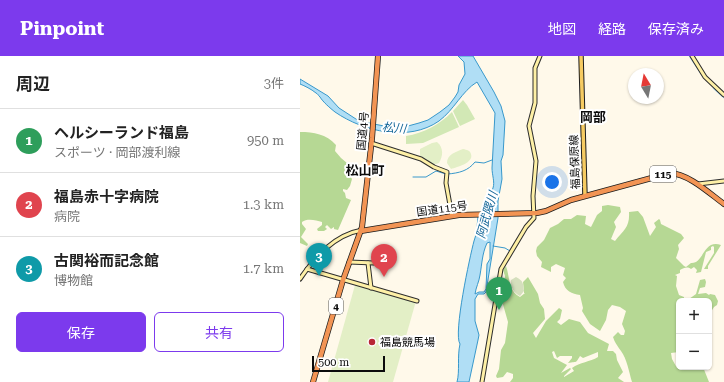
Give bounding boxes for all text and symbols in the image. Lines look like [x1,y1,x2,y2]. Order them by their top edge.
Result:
text: Pinpoint [20,17,104,40]
text: 地図 [548,21,576,37]
text: 経路 [598,21,626,37]
text: 保存済み [648,21,704,37]
north arrow [628,68,664,104]
text: 周辺 [16,74,50,94]
text: 3件 [264,76,284,91]
district label: 岡部 [580,110,606,125]
street label: 国道4号 [355,111,371,151]
water label: 松川 [381,120,409,136]
text: ヘルシーランド福島 [54,124,189,142]
text: 1 [25,133,33,148]
text: 950 m [247,133,284,148]
street label: 福島保原線 [568,134,582,190]
text: スポーツ · 岡部渡利線 [54,145,181,160]
district label: 松山町 [345,163,385,178]
road number: 115 [650,166,676,182]
your location [542,172,562,192]
text: 福島赤十字病院 [54,188,159,206]
water label: 阿武隈川 [474,188,501,240]
text: 2 [25,197,33,212]
text: 1.3 km [243,197,284,212]
street label: 国道115号 [416,199,468,219]
text: 病院 [54,209,80,224]
pin: 3 [306,243,332,276]
pin: 2 [371,244,397,277]
text: 古関裕而記念館 [54,252,159,270]
text: 3 [25,261,33,276]
text: 1.7 km [243,261,284,276]
text: 博物館 [54,273,93,288]
pin: 1 [486,277,512,310]
road number: 4 [329,298,343,314]
map controls [676,298,712,370]
button: + [676,298,712,334]
button: 保存 [16,312,146,352]
button: 共有 [154,312,284,352]
button: − [676,334,712,370]
place label: 福島競馬場 [380,336,435,349]
marker: 福島競馬場 [367,337,377,347]
scale bar [312,354,385,373]
text: 500 m [318,356,349,369]

